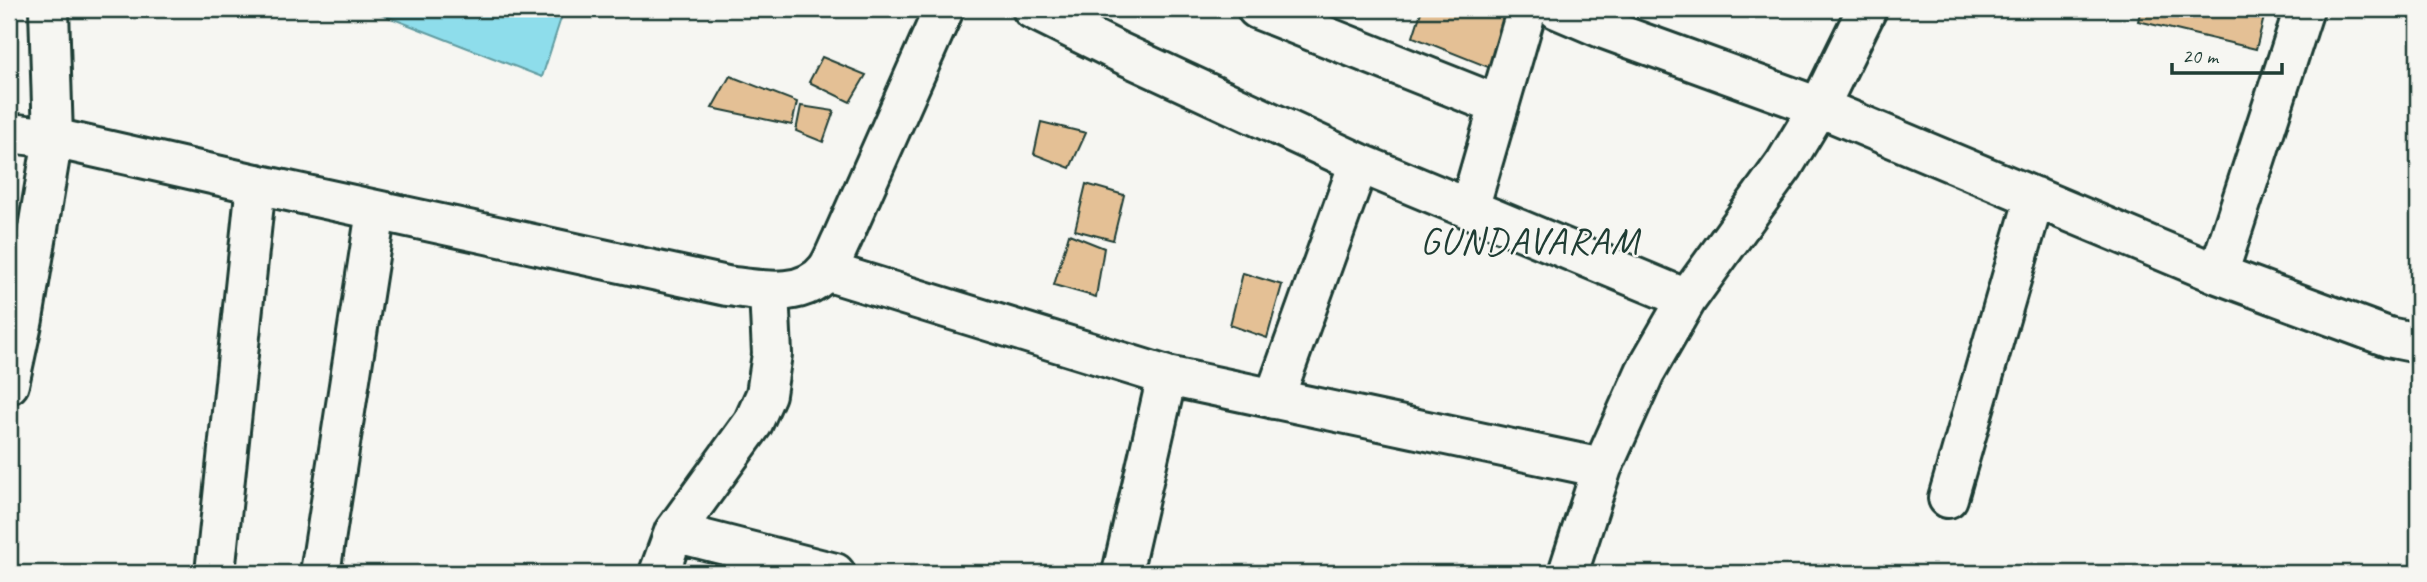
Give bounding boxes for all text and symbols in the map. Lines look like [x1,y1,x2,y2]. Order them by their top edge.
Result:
scale bar [2172,32,2282,76]
text: 20 m [2182,43,2220,69]
district label: GUNDAVARAM [1420,217,1642,264]

